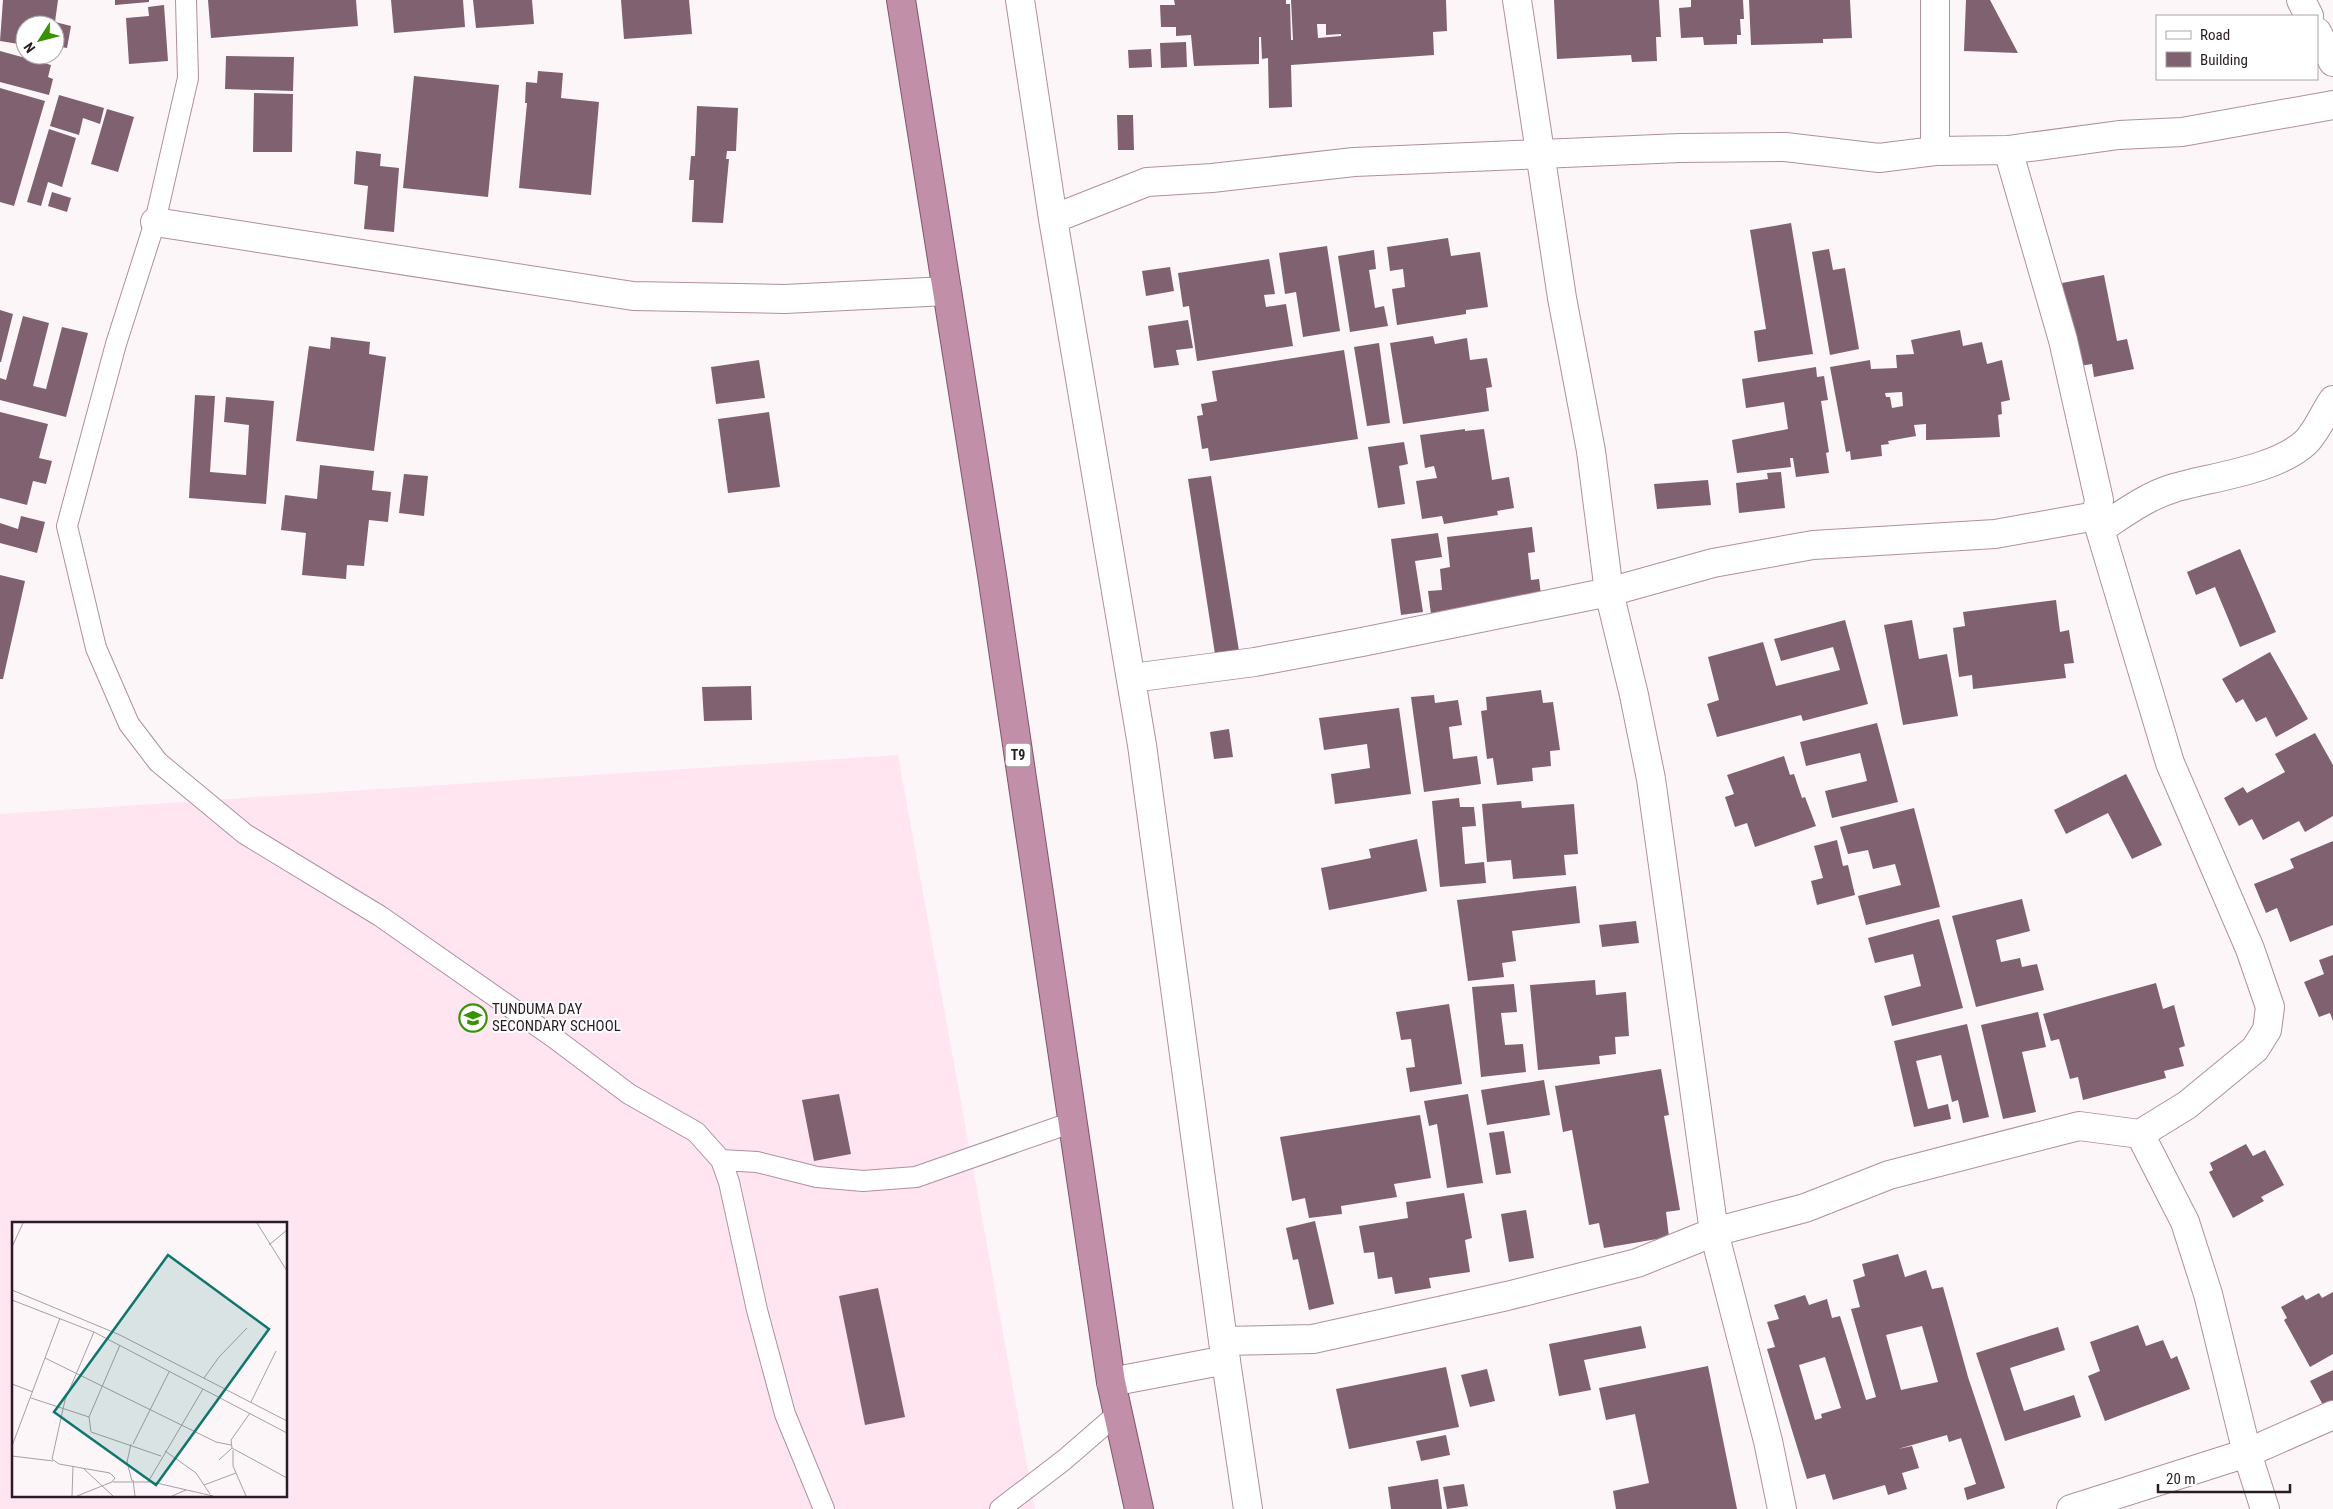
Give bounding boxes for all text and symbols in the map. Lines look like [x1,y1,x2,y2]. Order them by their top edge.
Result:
north arrow [15,15,65,65]
legend [2156,15,2318,80]
text: Road [2200,26,2230,44]
text: N [20,39,38,56]
text: Building [2200,51,2248,69]
road number: T9 [1006,744,1030,766]
place label: TUNDUMA DAY SECONDARY SCHOOL [492,1000,621,1035]
school or university icon: TUNDUMA DAY SECONDARY SCHOOL [458,1003,488,1033]
inset map [12,1222,288,1496]
scale bar [2158,1462,2290,1494]
text: 20 m [2166,1470,2196,1488]

